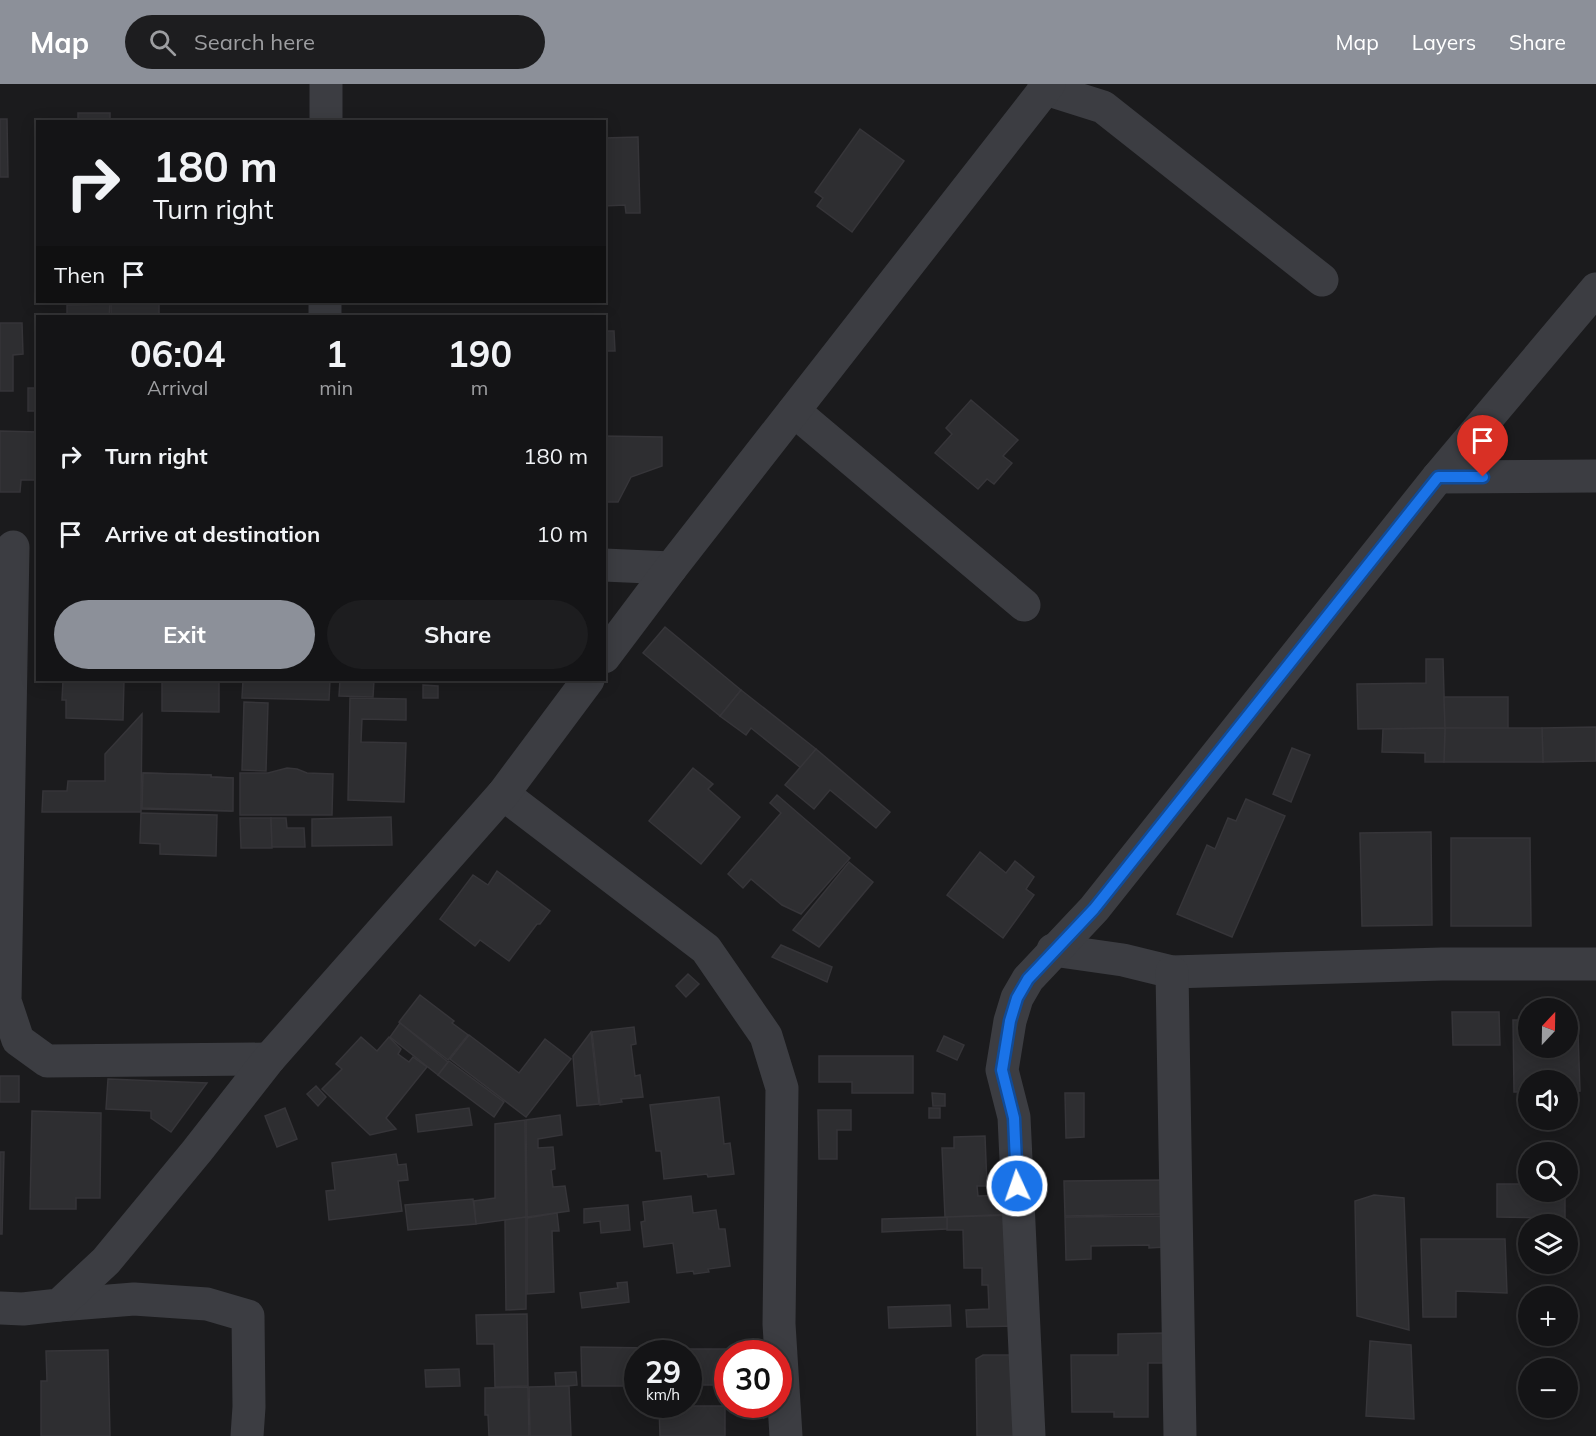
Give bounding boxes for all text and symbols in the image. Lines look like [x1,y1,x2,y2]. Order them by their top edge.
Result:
search box [125,15,545,69]
text: Map [30,25,89,60]
icon: search [146,26,179,59]
text: Search here [194,28,315,56]
text: Map [1336,29,1379,55]
text: Layers [1412,29,1476,55]
text: Share [1509,29,1566,55]
text: 180 m [153,140,278,193]
icon: right [54,144,132,222]
text: Turn right [153,192,273,226]
icon: arrive [117,258,150,291]
text: Then [54,261,105,289]
text: 06:04 [130,331,225,376]
text: 1 [325,331,347,376]
text: 190 [447,331,512,376]
text: Arrival [147,375,208,400]
text: min [319,375,353,400]
text: m [471,375,488,400]
pin [1457,415,1508,477]
icon: arrive [1466,424,1499,457]
icon: right [54,440,87,473]
text: Turn right [105,442,208,470]
text: 180 m [523,442,588,470]
icon: arrive [54,518,87,551]
text: Arrive at destination [105,520,320,548]
text: 10 m [537,520,588,548]
button: Exit [54,600,315,669]
button: Share [327,600,588,669]
north arrow [1518,998,1578,1058]
map controls [1518,998,1578,1418]
button: sound [1518,1070,1578,1130]
button: search [1518,1142,1578,1202]
position arrow [985,1154,1049,1218]
button: layers [1518,1214,1578,1274]
button: + [1518,1286,1578,1346]
speed limit sign: 30 [714,1340,792,1418]
text: 29 [645,1353,681,1391]
button: − [1518,1358,1578,1418]
text: km/h [646,1385,680,1404]

